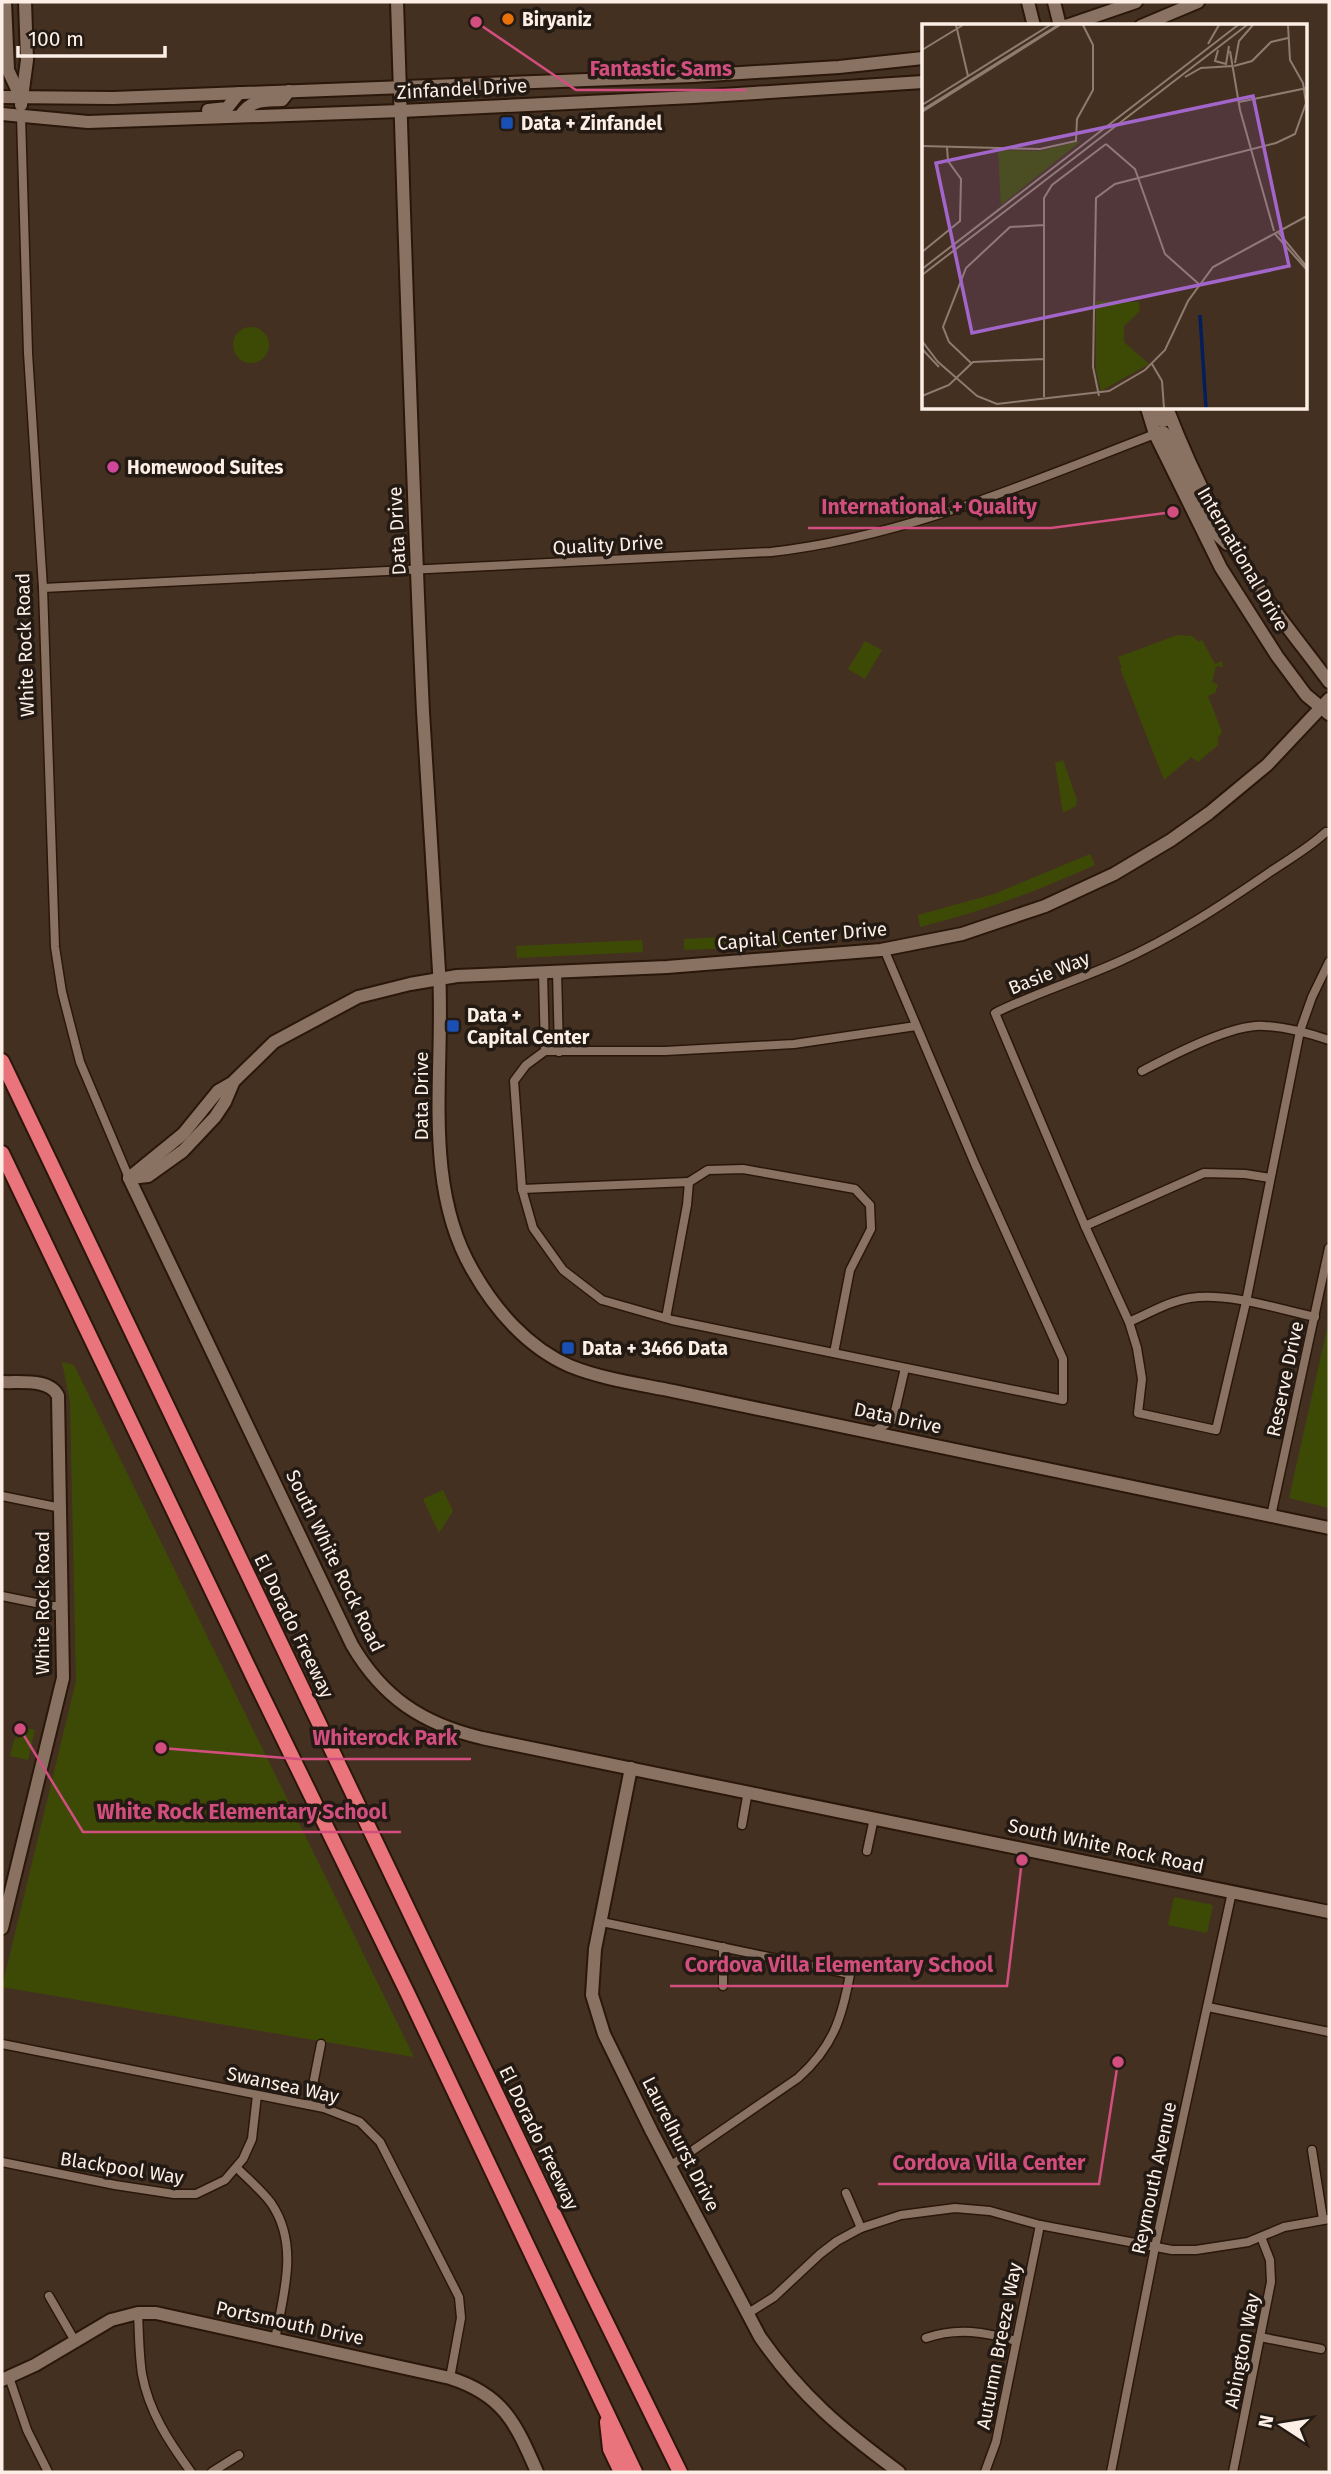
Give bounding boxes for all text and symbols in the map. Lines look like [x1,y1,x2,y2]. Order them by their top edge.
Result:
place label: Biryaniz [522,8,592,31]
marker: Biryaniz [500,11,516,27]
scale bar [18,14,164,58]
inset map [922,24,1306,410]
text: 100 m [28,26,84,52]
callout: Fantastic Sams [576,48,746,90]
text: Fantastic Sams [590,56,732,82]
street label: Zinfandel Drive [396,74,528,104]
place label: Data + Zinfandel [521,112,662,135]
marker: Data + Zinfandel [499,115,515,131]
place label: Homewood Suites [127,456,283,479]
marker: Homewood Suites [105,459,121,475]
street label: International Drive [1192,483,1294,635]
street label: Data Drive [383,486,411,576]
callout: International + Quality [808,486,1051,528]
text: International + Quality [821,494,1037,520]
street label: Quality Drive [552,531,664,559]
street label: White Rock Road [11,573,39,717]
street label: Capital Center Drive [716,917,888,955]
street label: Basie Way [1005,946,1094,1000]
place label: Data + Capital Center [467,1004,590,1049]
marker: Data + Capital Center [445,1018,461,1034]
street label: Data Drive [410,1051,433,1141]
street label: Reserve Drive [1262,1319,1308,1439]
place label: Data + 3466 Data [582,1337,728,1360]
marker: Data + 3466 Data [560,1340,576,1356]
street label: Data Drive [852,1397,944,1439]
street label: South White Rock Road [281,1466,389,1656]
street label: White Rock Road [31,1531,54,1675]
street label: El Dorado Freeway [249,1550,339,1702]
callout: Whiterock Park [298,1717,471,1759]
text: Whiterock Park [313,1725,458,1751]
callout: White Rock Elementary School [83,1790,401,1832]
text: White Rock Elementary School [97,1799,388,1825]
street label: South White Rock Road [1006,1814,1206,1878]
callout: Cordova Villa Elementary School [670,1944,1007,1986]
text: Cordova Villa Elementary School [685,1952,994,1978]
street label: Swansea Way [225,2062,342,2108]
street label: El Dorado Freeway [494,2062,584,2214]
street label: Laurelhurst Drive [637,2073,725,2215]
street label: Reymouth Avenue [1127,2100,1181,2256]
callout: Cordova Villa Center [878,2142,1099,2184]
street label: Blackpool Way [59,2147,186,2189]
text: Cordova Villa Center [892,2150,1086,2176]
street label: Autumn Breeze Way [972,2260,1027,2431]
street label: Abington Way [1220,2291,1265,2411]
street label: Portsmouth Drive [214,2296,366,2350]
north arrow [1247,2390,1317,2460]
text: N [1253,2413,1278,2430]

